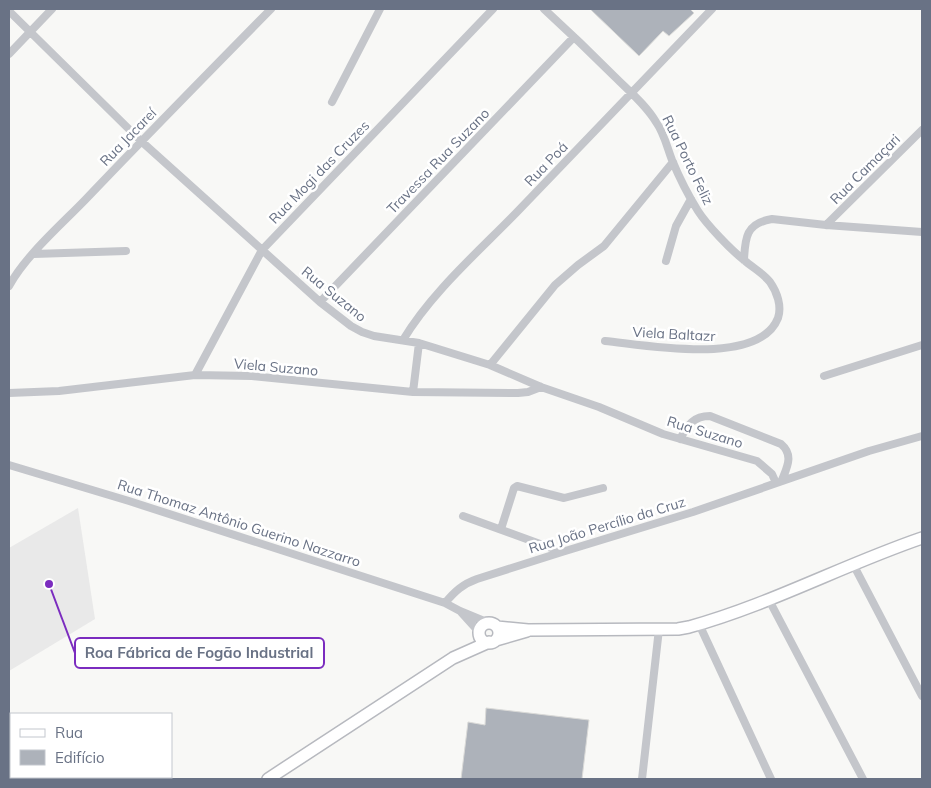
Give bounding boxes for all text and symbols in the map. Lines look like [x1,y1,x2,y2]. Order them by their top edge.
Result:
street label: Rua Jacareí [96,104,161,170]
street label: Travessa Rua Suzano [383,104,493,218]
street label: Rua Porto Feliz [658,112,718,208]
street label: Rua Mogi das Cruzes [265,116,373,228]
street label: Rua Camaçari [826,130,904,208]
street label: Rua Poá [520,138,572,190]
street label: Rua Suzano [298,262,370,326]
street label: Viela Baltazr [632,323,717,345]
street label: Viela Suzano [233,354,319,380]
street label: Rua Suzano [665,412,745,452]
street label: Rua Thomaz Antônio Guerino Nazzarro [115,475,363,571]
street label: Rua João Percílio da Cruz [526,493,688,557]
callout: Roa Fábrica de Fogão Industrial [75,638,324,668]
text: Roa Fábrica de Fogão Industrial [85,643,313,662]
legend [10,713,172,778]
text: Rua [55,723,83,742]
text: Edifício [55,748,105,767]

